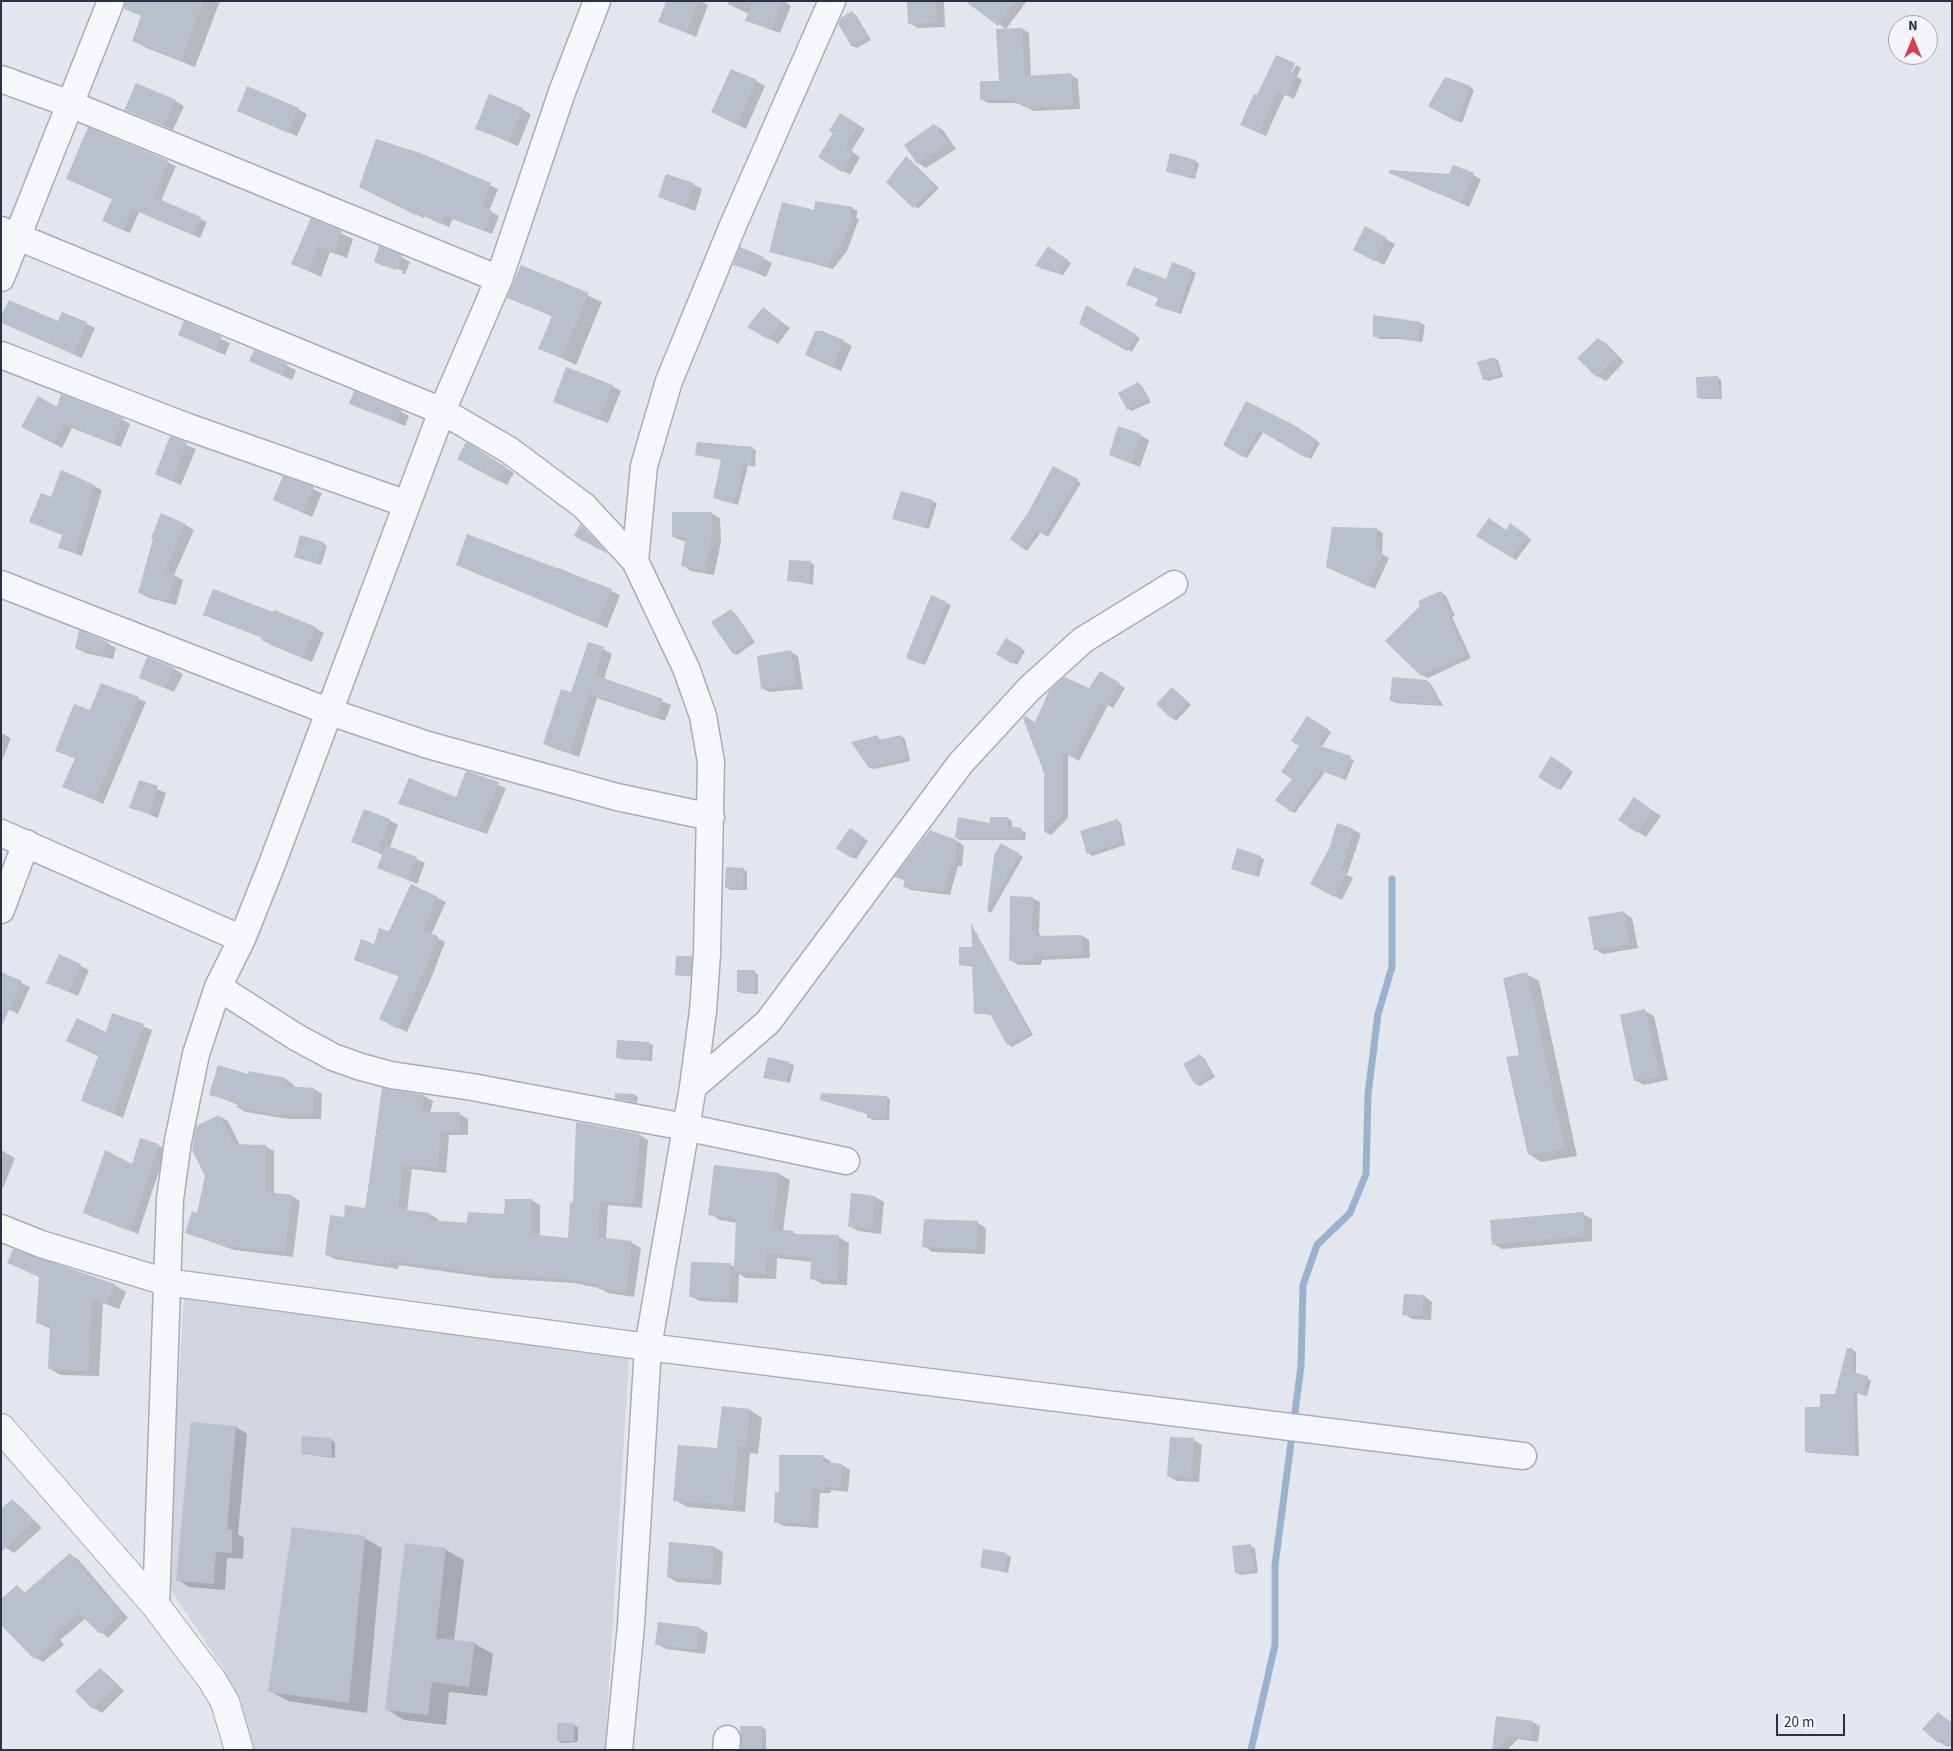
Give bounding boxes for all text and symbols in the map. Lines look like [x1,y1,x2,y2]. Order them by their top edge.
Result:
north arrow [1888,15,1938,65]
text: N [1908,16,1918,36]
scale bar [1778,1704,1847,1736]
text: 20 m [1784,1712,1814,1733]

